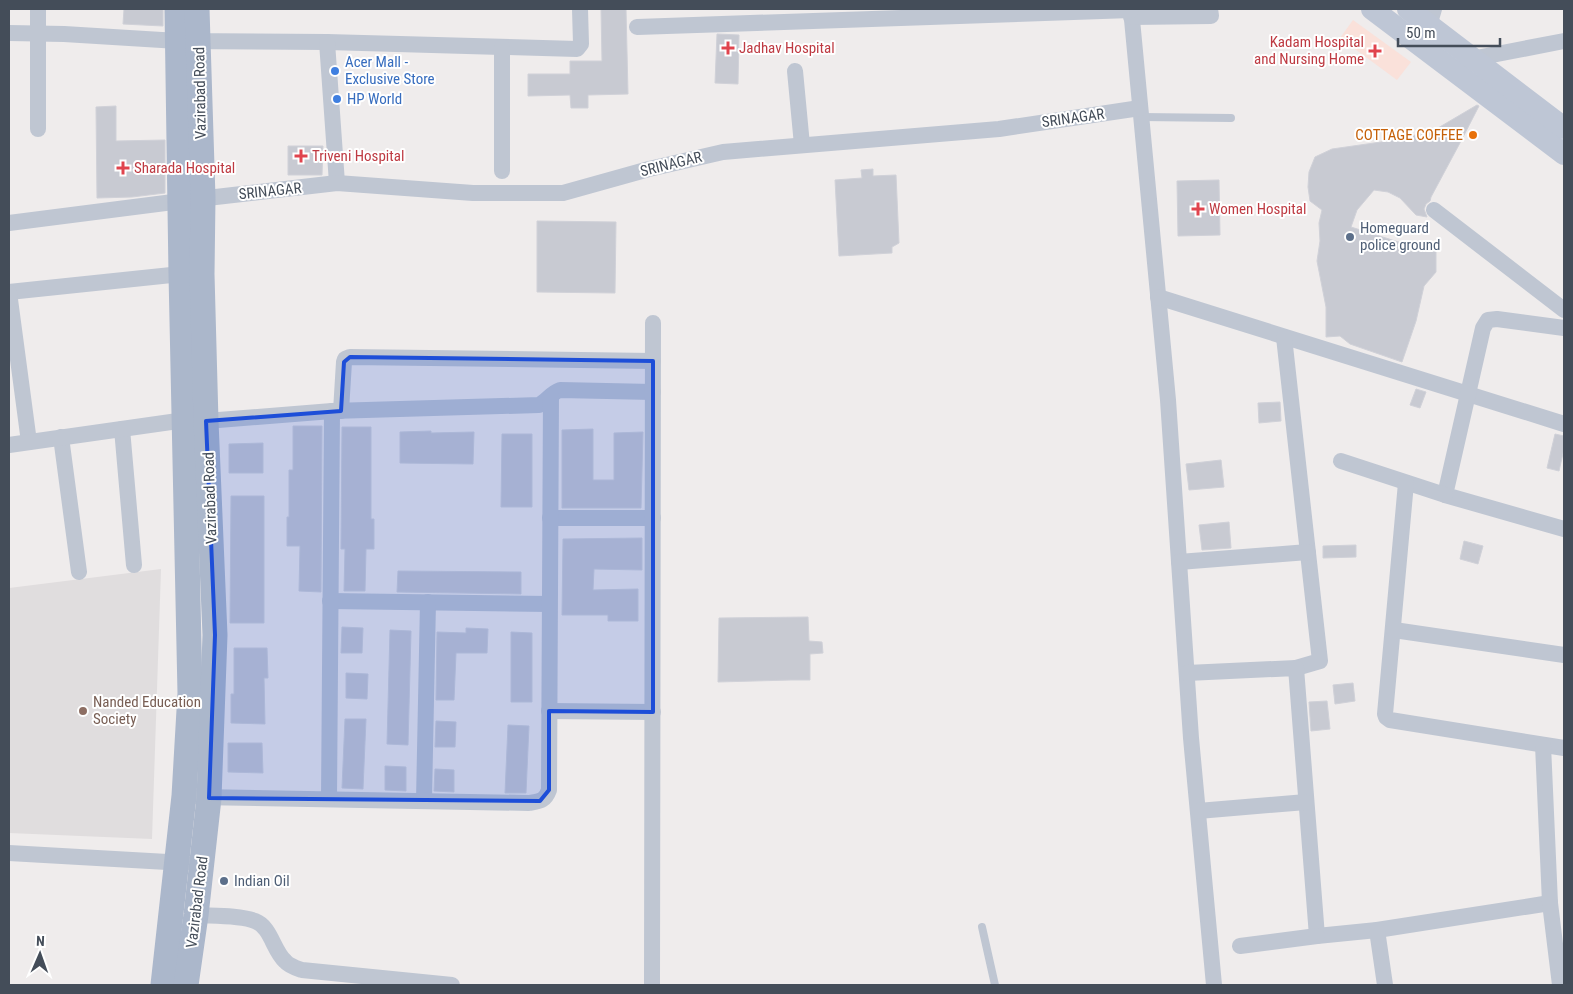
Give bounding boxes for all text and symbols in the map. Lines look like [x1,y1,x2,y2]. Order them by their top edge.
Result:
scale bar [1398,15,1500,47]
text: 50 m [1406,24,1436,42]
place label: Kadam Hospital and Nursing Home [1254,33,1364,68]
place label: Jadhav Hospital [739,39,835,57]
marker: Jadhav Hospital [721,41,735,55]
marker: Kadam Hospital and Nursing Home [1368,44,1382,58]
street label: Vazirabad Road [190,47,210,139]
place label: Acer Mall - Exclusive Store [345,53,435,88]
marker: Acer Mall - Exclusive Store [329,65,341,77]
place label: HP World [347,90,402,108]
marker: HP World [331,93,343,105]
street label: SRINAGAR [1041,105,1105,131]
place label: COTTAGE COFFEE [1355,126,1463,144]
marker: COTTAGE COFFEE [1467,129,1479,141]
place label: Triveni Hospital [312,147,404,165]
street label: SRINAGAR [638,148,704,180]
marker: Triveni Hospital [294,149,308,163]
place label: Sharada Hospital [134,159,235,177]
marker: Sharada Hospital [116,161,130,175]
street label: SRINAGAR [238,179,302,203]
place label: Women Hospital [1209,200,1306,218]
marker: Women Hospital [1191,202,1205,216]
place label: Homeguard police ground [1360,219,1441,254]
marker: Homeguard police ground [1344,231,1356,243]
street label: Vazirabad Road [199,452,221,544]
place label: Nanded Education Society [93,693,201,728]
marker: Nanded Education Society [77,705,89,717]
street label: Vazirabad Road [182,855,212,949]
place label: Indian Oil [234,872,290,890]
marker: Indian Oil [218,875,230,887]
north arrow [15,929,65,979]
text: N [36,933,45,949]

